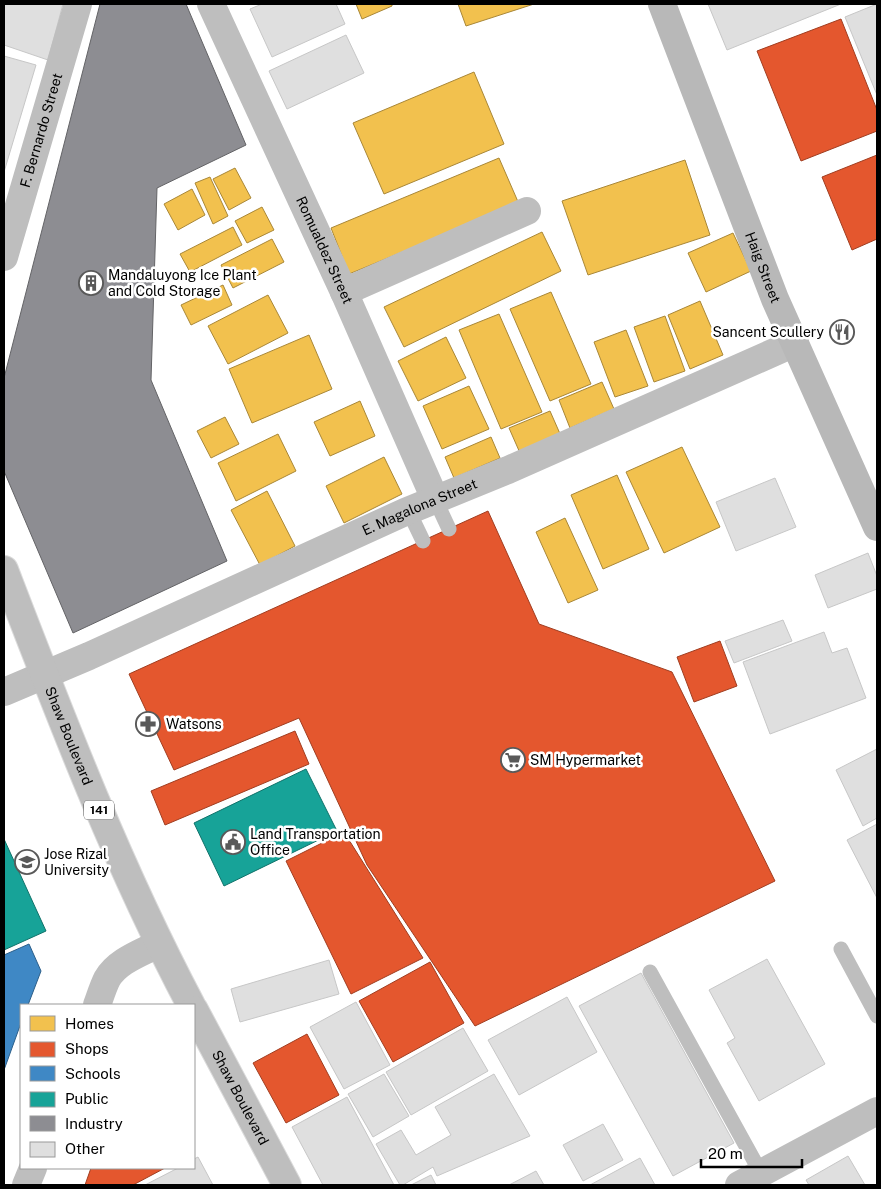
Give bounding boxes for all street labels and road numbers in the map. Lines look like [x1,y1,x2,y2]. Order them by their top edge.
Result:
street label: F. Bernardo Street [17,71,65,189]
street label: Romualdez Street [293,194,356,306]
street label: Haig Street [742,229,784,306]
street label: E. Magalona Street [360,476,479,538]
street label: Shaw Boulevard [42,684,96,787]
road number: 141 [84,800,114,820]
street label: Shaw Boulevard [209,1047,272,1147]

